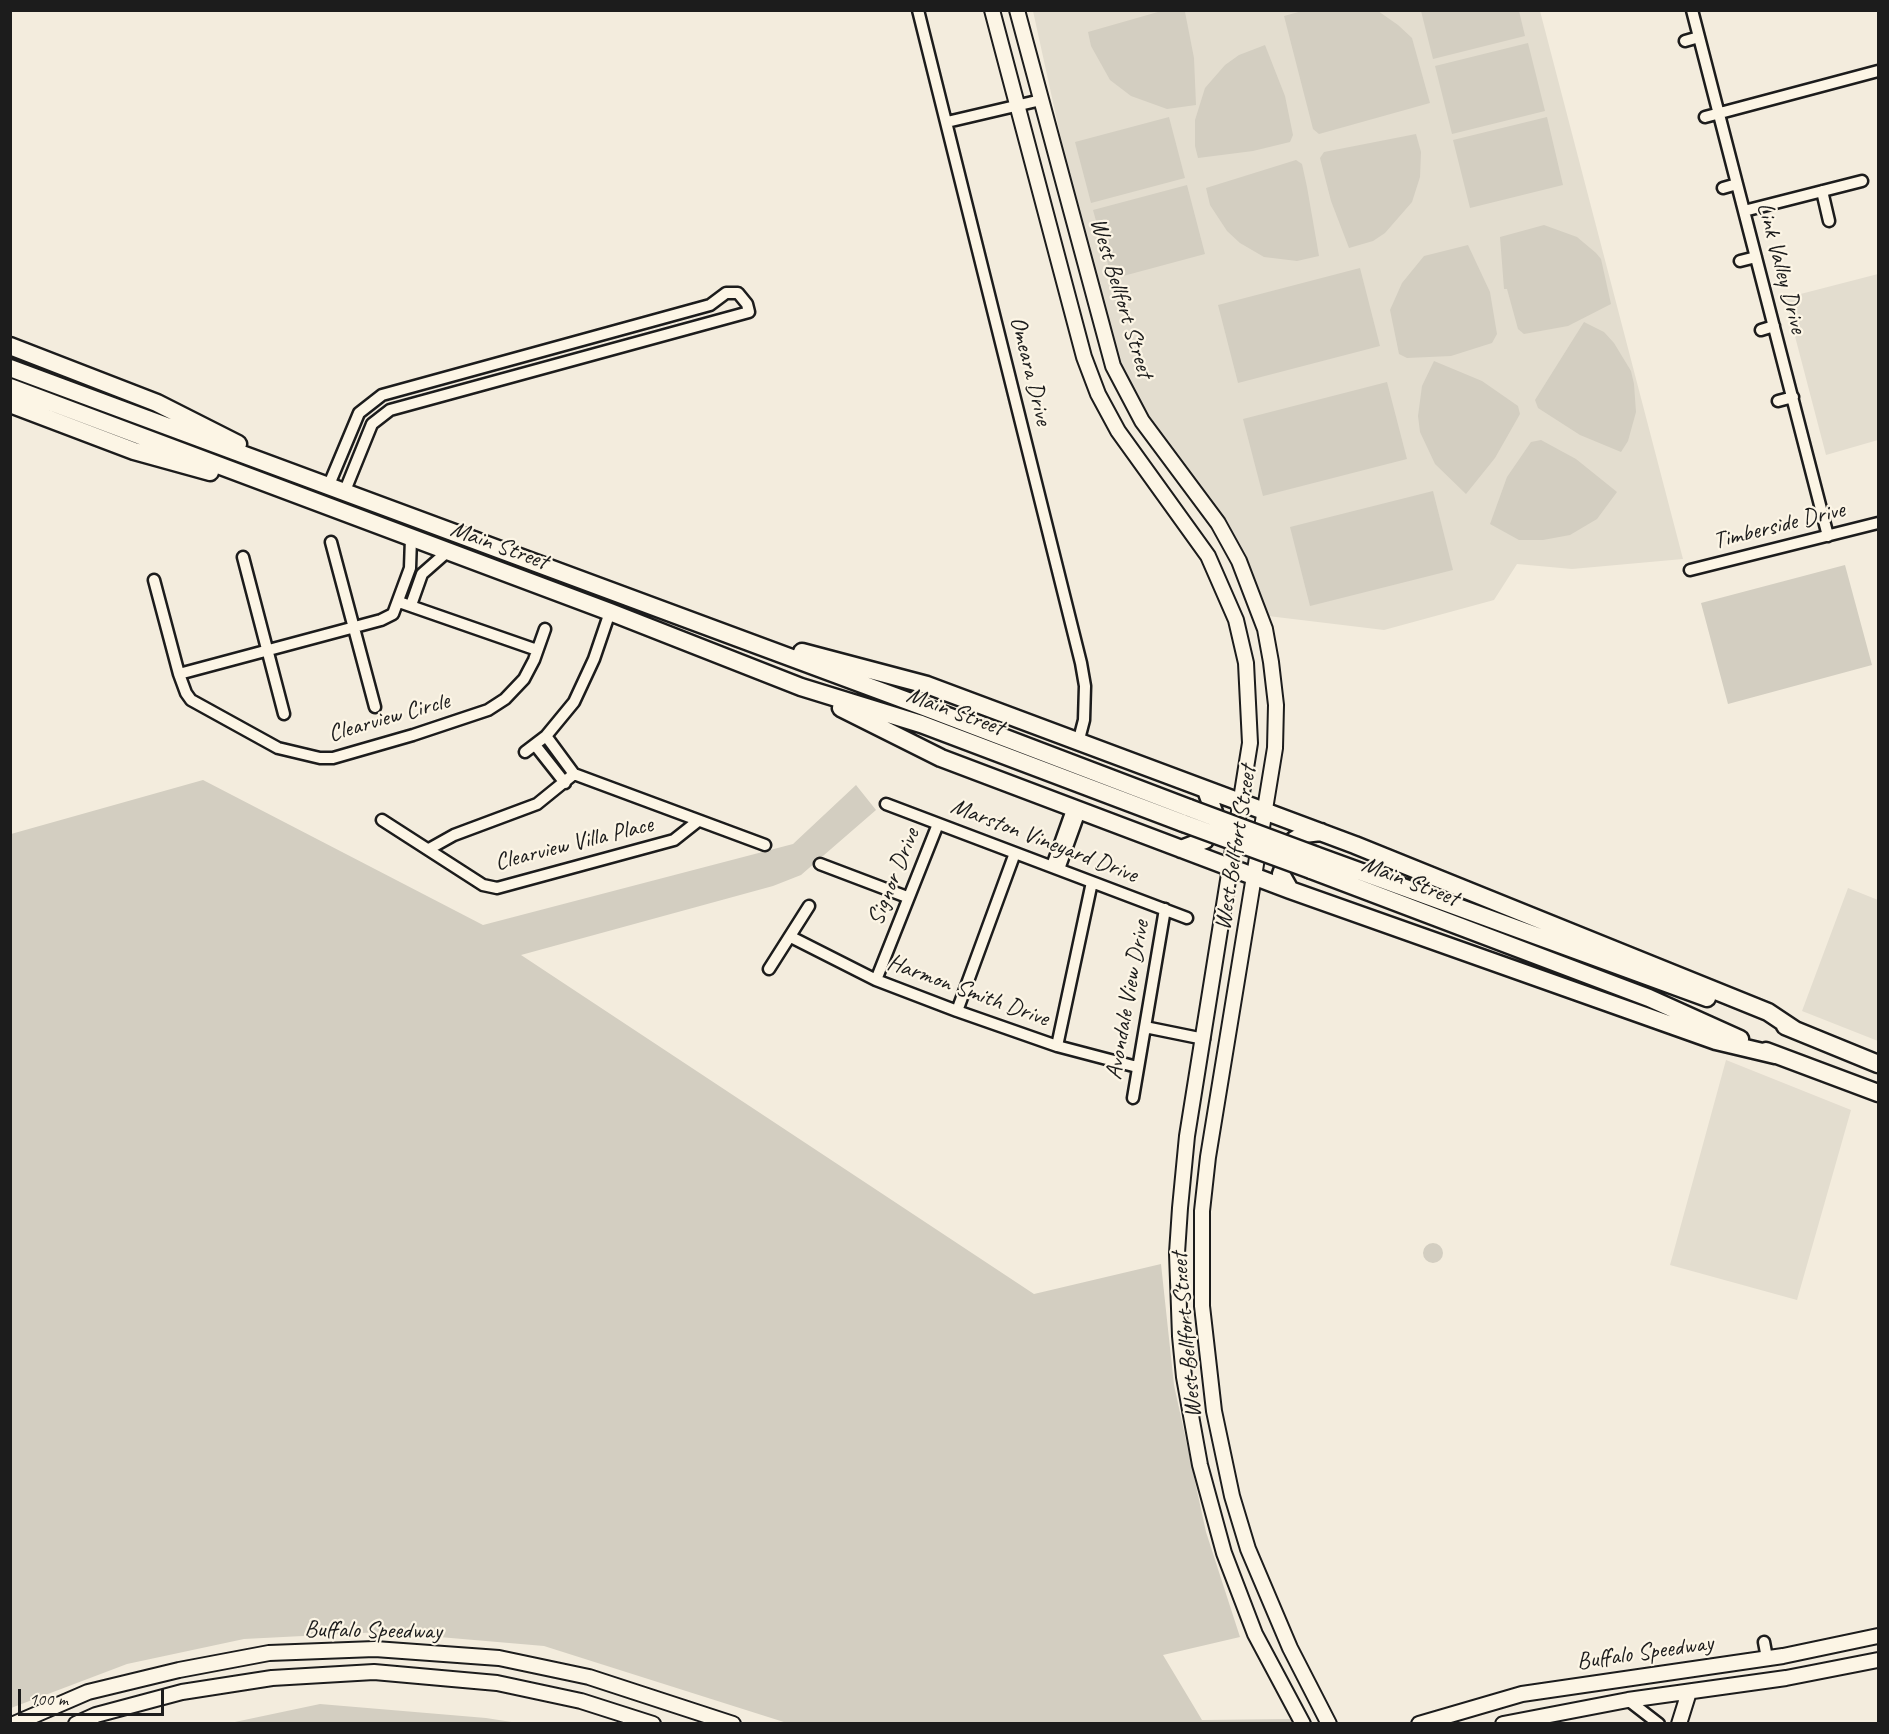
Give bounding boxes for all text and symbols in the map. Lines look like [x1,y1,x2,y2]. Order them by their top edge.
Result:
street label: Link Valley Drive [1750,199,1812,337]
street label: West Bellfort Street [1083,214,1159,382]
street label: Omeara Drive [1003,314,1057,428]
street label: Timberside Drive [1710,496,1848,556]
street label: Main Street [447,515,551,577]
street label: Main Street [903,681,1007,743]
street label: Clearview Circle [325,687,453,749]
street label: West Bellfort Street [1209,764,1263,932]
street label: Marston Vineyard Drive [947,792,1141,890]
street label: Clearview Villa Place [492,810,656,878]
street label: Signor Drive [862,824,926,930]
street label: Main Street [1358,850,1462,914]
street label: Avondale View Drive [1100,918,1156,1082]
street label: Harmon Smith Drive [883,948,1053,1034]
street label: West Bellfort Street [1165,1251,1209,1419]
street label: Buffalo Speedway [304,1615,442,1647]
street label: Buffalo Speedway [1575,1629,1715,1677]
scale bar [21,1677,166,1715]
text: 100 m [29,1688,68,1710]

